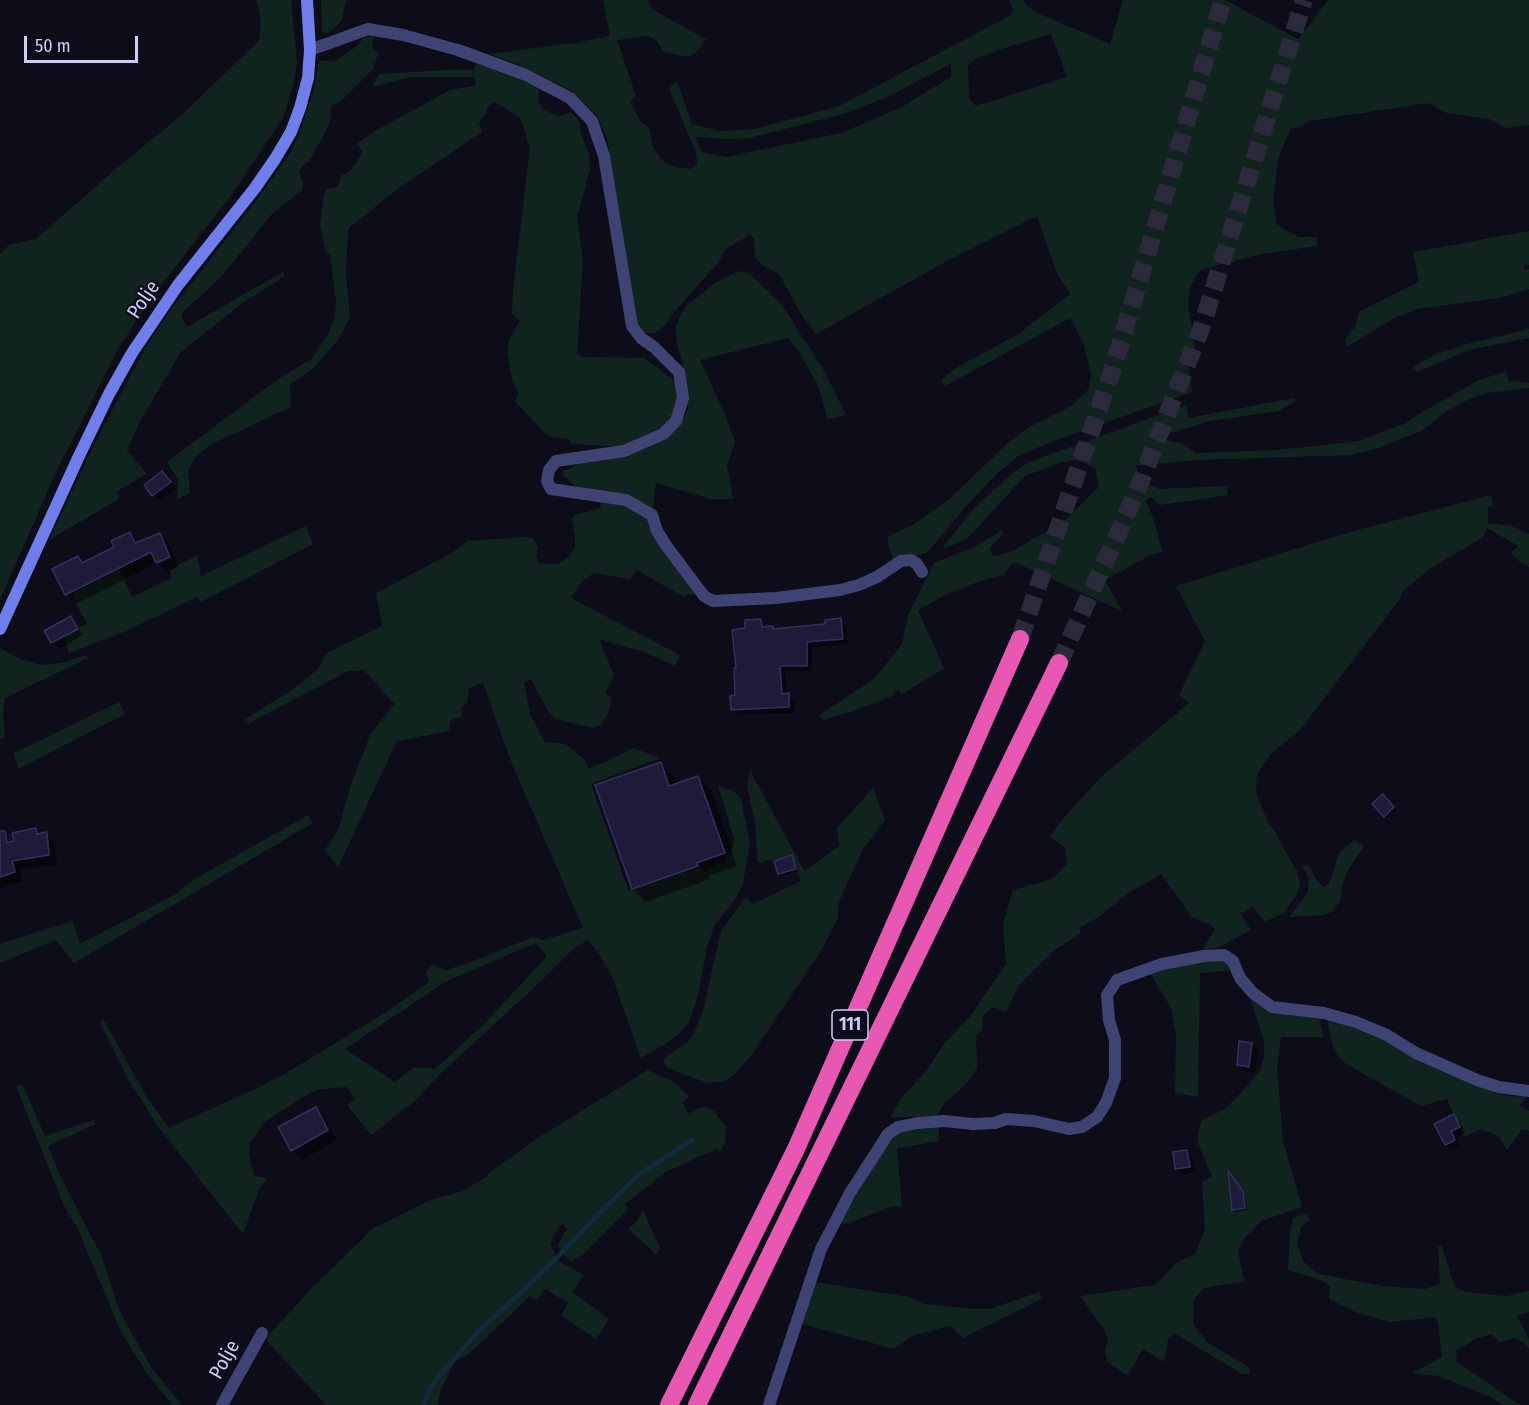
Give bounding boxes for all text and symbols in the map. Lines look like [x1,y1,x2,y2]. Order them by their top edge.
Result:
scale bar [27,24,141,62]
text: 50 m [35,35,71,57]
street label: Polje [123,276,165,324]
road number: 111 [832,1010,868,1040]
street label: Polje [205,1336,245,1384]

